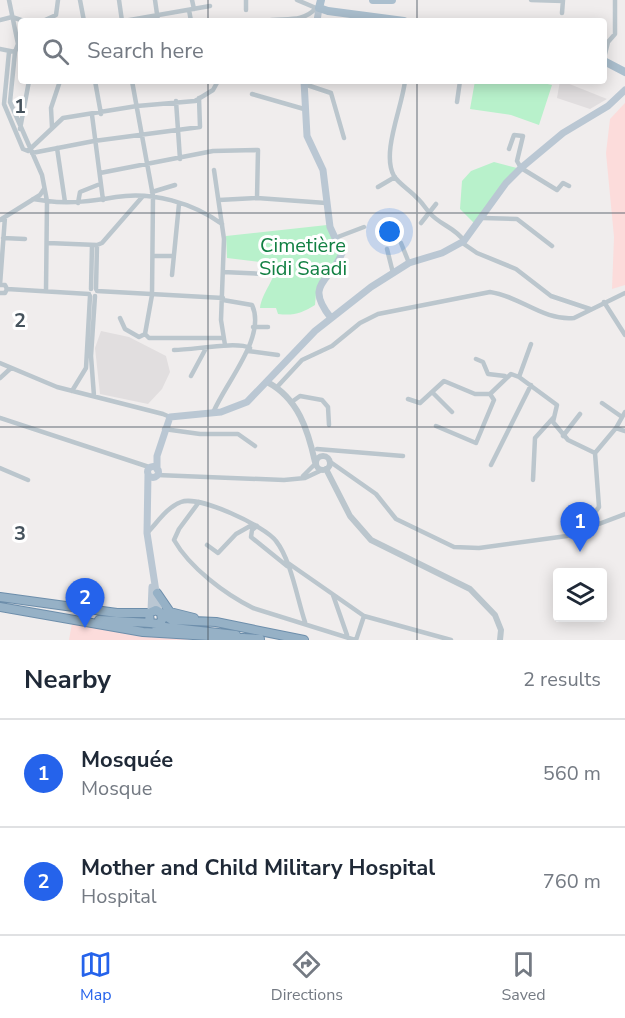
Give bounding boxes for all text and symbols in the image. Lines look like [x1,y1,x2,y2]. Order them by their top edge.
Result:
search box [18,18,607,84]
icon: search [39,35,72,68]
text: Search here [87,36,204,66]
text: 1 [14,93,26,120]
your location [375,217,404,246]
park label: Cimetière Sidi Saadi [259,232,347,282]
text: 2 [14,307,26,334]
pin: 1 [560,502,600,552]
text: 3 [14,520,26,547]
map controls [553,568,607,622]
button: layers [553,568,607,622]
pin: 2 [66,578,104,628]
text: Nearby [24,662,111,697]
text: 2 results [523,666,601,693]
text: Mosquée [81,745,173,775]
text: 1 [38,760,50,787]
text: 560 m [543,760,601,787]
text: Mosque [81,775,152,802]
text: Mother and Child Military Hospital [81,853,435,883]
text: 2 [38,868,50,895]
text: 760 m [543,868,601,895]
text: Hospital [81,883,157,910]
tab: Map [79,948,112,1006]
tab: Directions [271,948,343,1006]
tab: Saved [502,948,546,1006]

